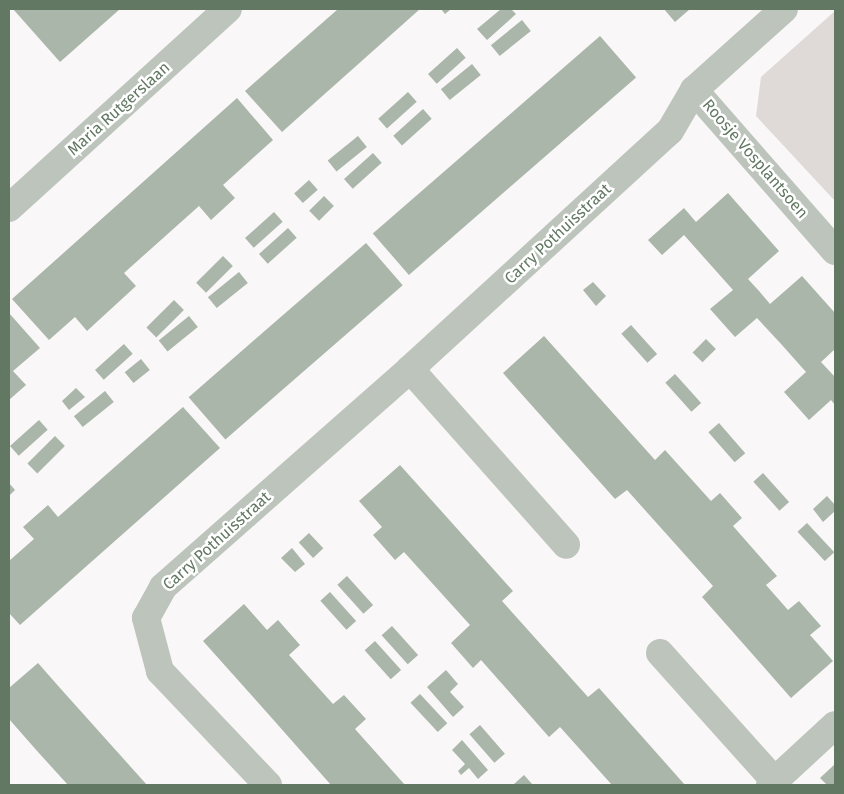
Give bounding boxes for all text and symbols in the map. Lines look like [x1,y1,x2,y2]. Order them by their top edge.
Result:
street label: Maria Rutgerslaan [64,58,174,160]
street label: Roosje Vosplantsoen [698,96,812,222]
street label: Carry Pothuisstraat [501,180,615,288]
street label: Carry Pothuisstraat [159,488,275,594]

